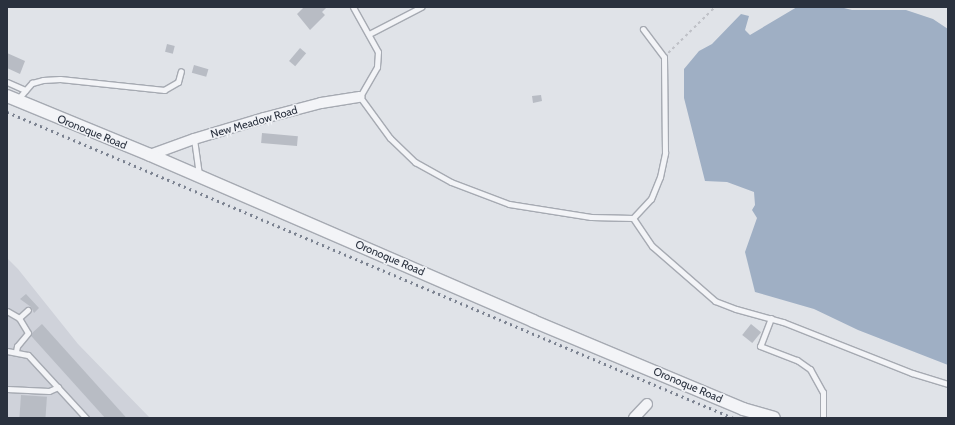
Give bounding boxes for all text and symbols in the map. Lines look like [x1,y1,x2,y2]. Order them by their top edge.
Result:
street label: New Meadow Road [209,103,299,141]
street label: Oronoque Road [55,112,129,152]
street label: Oronoque Road [353,238,427,278]
street label: Oronoque Road [651,365,725,405]

